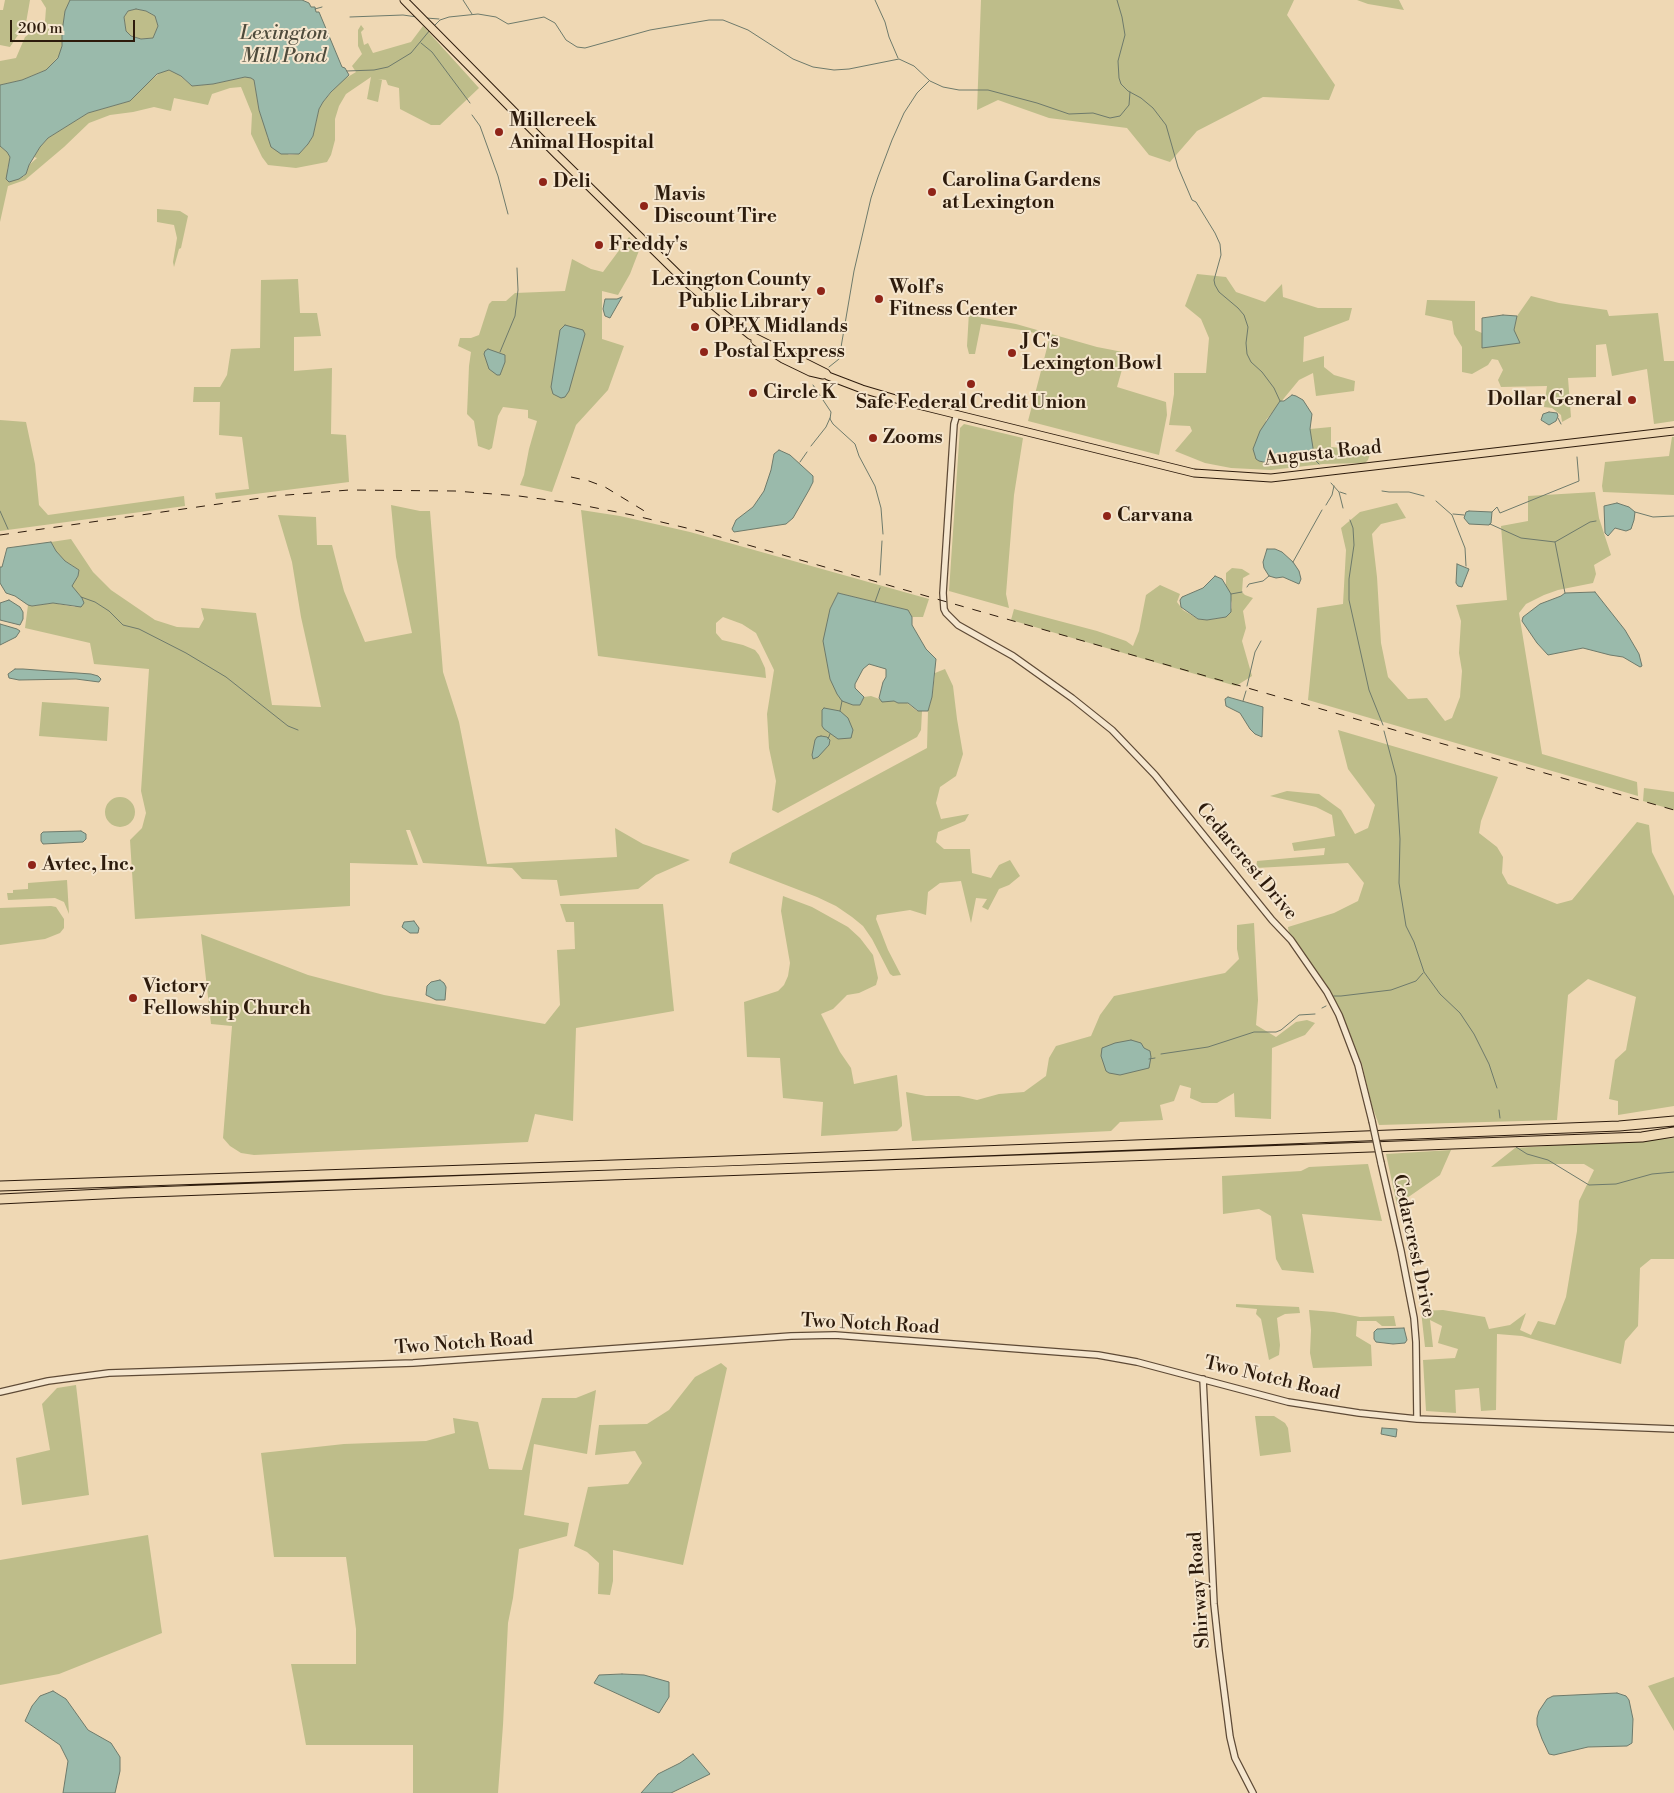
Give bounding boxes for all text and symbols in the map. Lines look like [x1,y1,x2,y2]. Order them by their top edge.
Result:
scale bar [12,10,138,42]
text: 200 m [18,19,63,38]
water label: Lexington Mill Pond [240,22,328,69]
place label: Millcreek Animal Hospital [509,110,654,154]
marker: Millcreek Animal Hospital [493,126,505,138]
place label: Carolina Gardens at Lexington [942,170,1101,214]
place label: Deli [553,171,591,193]
marker: Deli [537,176,549,188]
place label: Mavis Discount Tire [654,184,777,228]
marker: Carolina Gardens at Lexington [926,186,938,198]
marker: Mavis Discount Tire [638,200,650,212]
place label: Freddy's [609,234,688,256]
marker: Freddy's [593,239,605,251]
place label: Lexington County Public Library [651,269,811,313]
place label: Wolf's Fitness Center [889,277,1018,321]
marker: Lexington County Public Library [815,285,827,297]
marker: Wolf's Fitness Center [873,293,885,305]
place label: OPEX Midlands [705,316,848,338]
marker: OPEX Midlands [689,321,701,333]
place label: J C's Lexington Bowl [1022,331,1162,375]
place label: Postal Express [714,341,845,363]
marker: Postal Express [698,346,710,358]
marker: J C's Lexington Bowl [1006,347,1018,359]
marker: Safe Federal Credit Union [965,378,977,390]
place label: Circle K [763,382,837,404]
marker: Circle K [747,387,759,399]
place label: Dollar General [1487,389,1622,411]
place label: Safe Federal Credit Union [856,392,1086,414]
marker: Dollar General [1626,394,1638,406]
place label: Zooms [883,427,943,449]
marker: Zooms [867,432,879,444]
street label: Augusta Road [1263,437,1383,471]
place label: Carvana [1117,505,1193,527]
marker: Carvana [1101,510,1113,522]
street label: Cedarcrest Drive [1190,799,1302,925]
place label: Avtec, Inc. [42,854,134,876]
marker: Avtec, Inc. [26,859,38,871]
place label: Victory Fellowship Church [143,976,311,1020]
marker: Victory Fellowship Church [127,992,139,1004]
street label: Cedarcrest Drive [1387,1172,1439,1320]
street label: Two Notch Road [800,1310,940,1340]
street label: Two Notch Road [394,1328,534,1360]
street label: Two Notch Road [1202,1352,1342,1406]
street label: Shirway Road [1185,1531,1215,1649]

